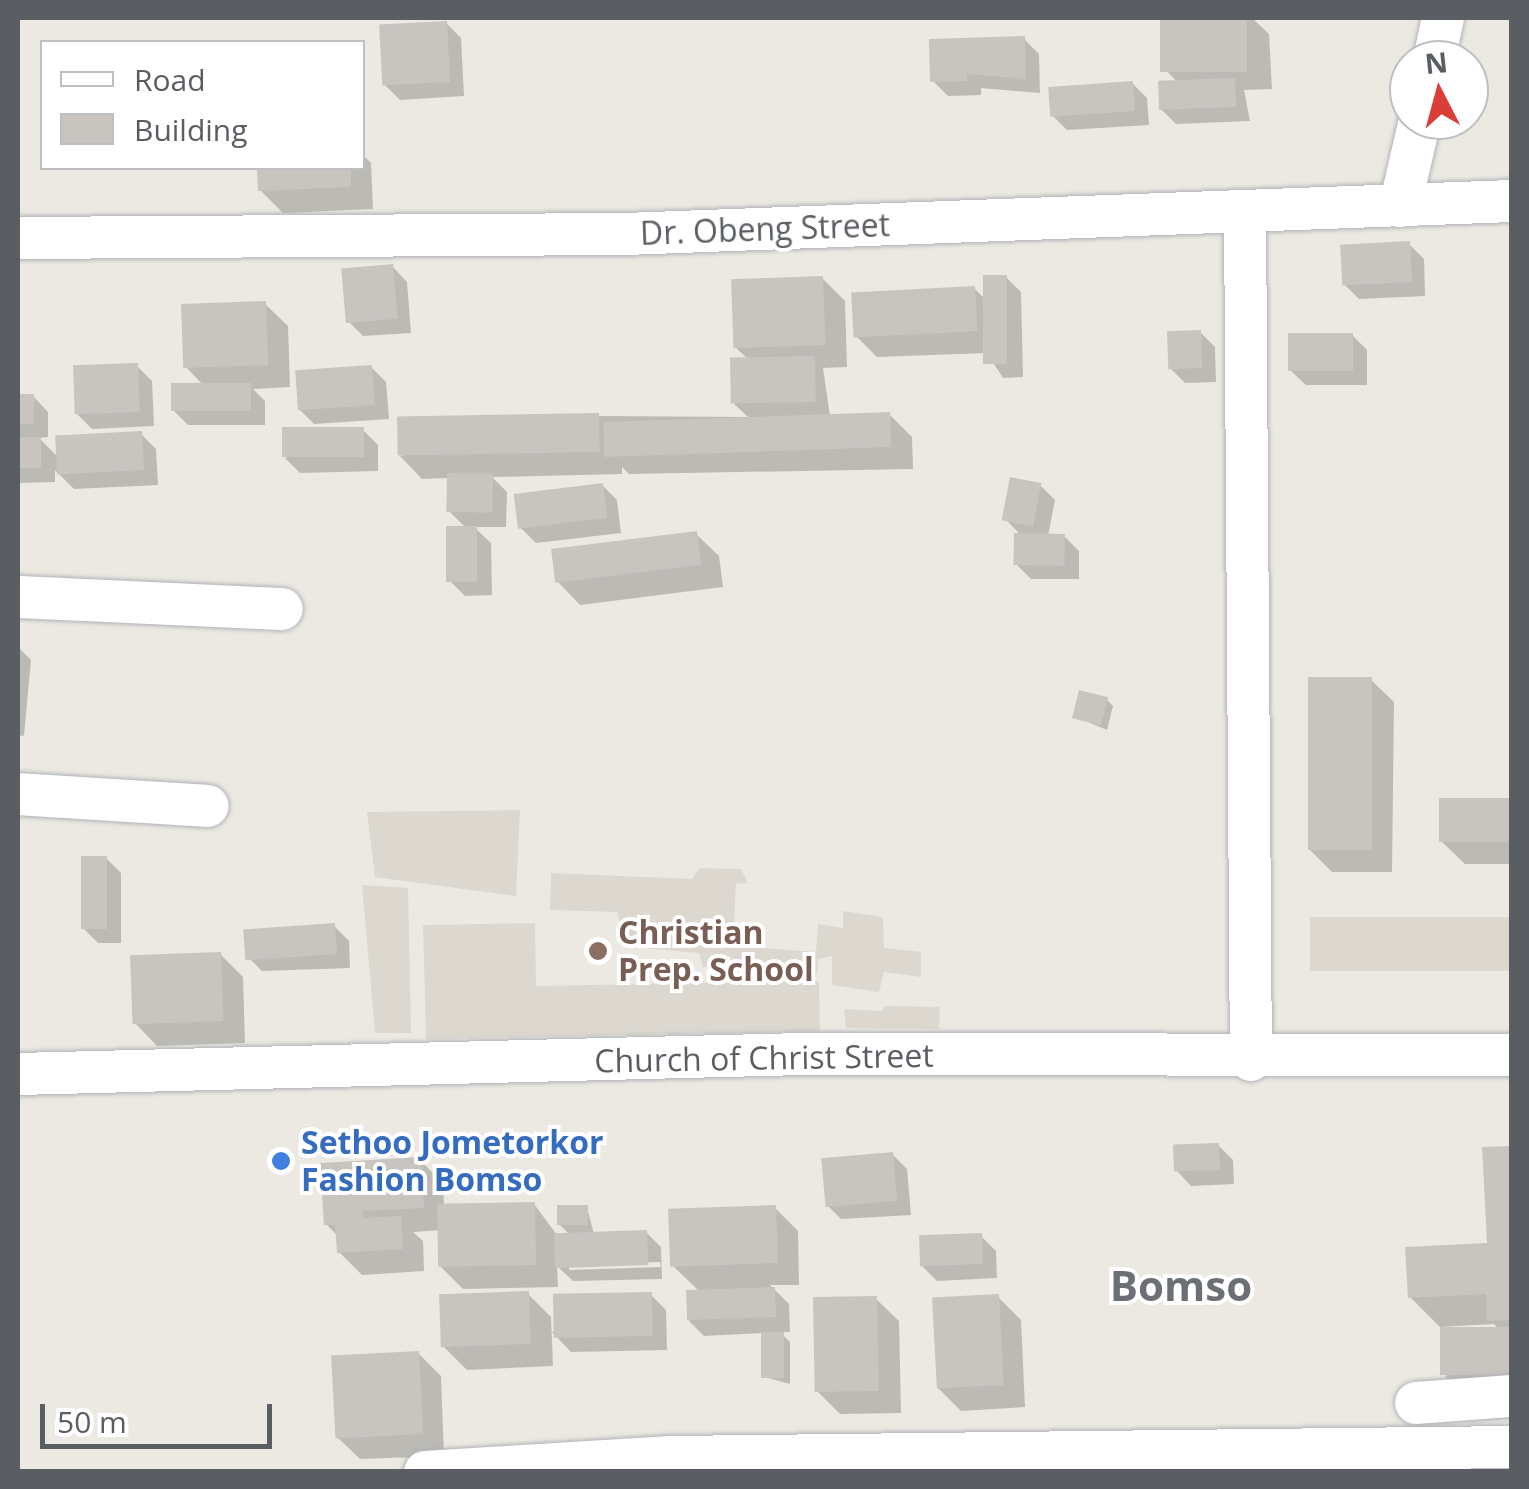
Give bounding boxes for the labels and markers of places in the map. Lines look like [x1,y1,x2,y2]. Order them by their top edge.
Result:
place label: Christian Prep. School [618,914,814,989]
marker: Christian Prep. School [587,940,609,962]
place label: Sethoo Jometorkor Fashion Bomso [301,1124,604,1199]
marker: Sethoo Jometorkor Fashion Bomso [270,1150,292,1172]

